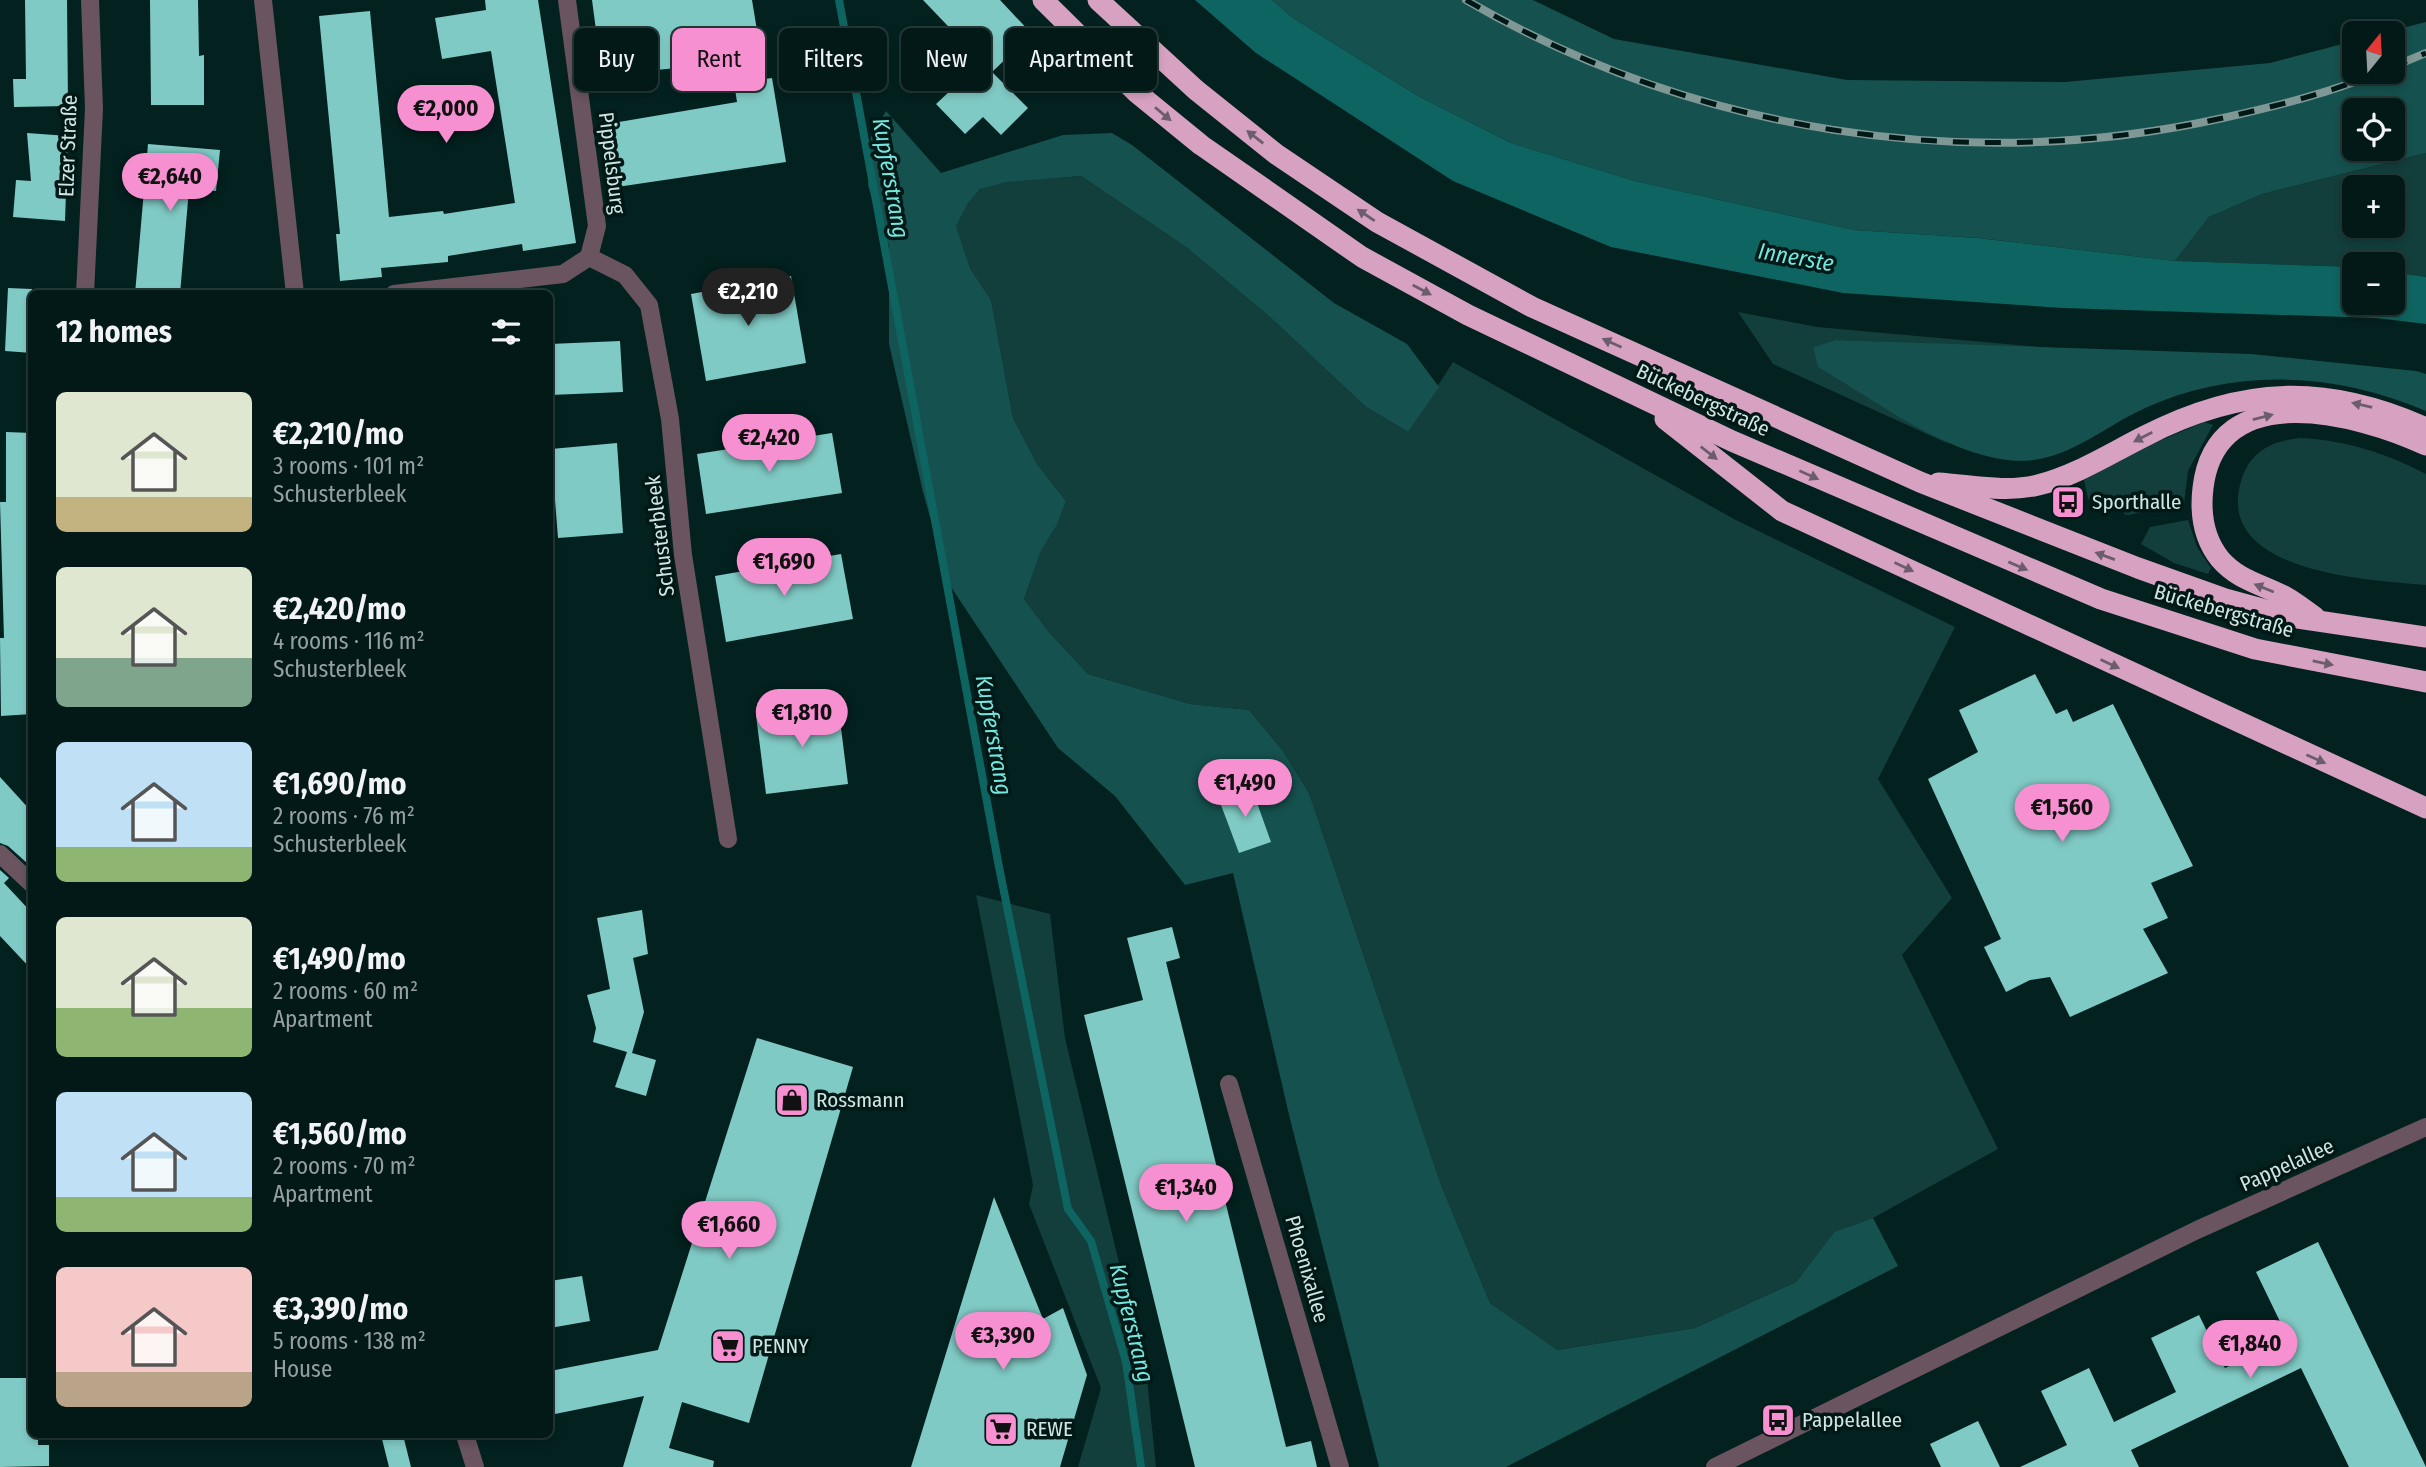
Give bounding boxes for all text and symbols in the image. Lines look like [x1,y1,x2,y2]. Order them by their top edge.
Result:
north arrow [2342,21,2404,84]
map controls [2342,21,2405,315]
chip: Buy [574,28,658,91]
chip: Rent [672,28,765,91]
chip: Filters [779,28,887,91]
chip: New [901,28,991,91]
chip: Apartment [1005,28,1157,91]
pin: €2,000 [389,86,503,145]
text: €2,000 [413,94,479,122]
street label: Elzer Straße [53,95,83,197]
button: locate [2342,98,2405,161]
one-way arrow [1155,106,1172,121]
street label: Pippelsburg [593,111,631,216]
water label: Kupferstrang [867,116,915,240]
one-way arrow [1247,130,1265,145]
pin: €2,640 [113,154,227,213]
text: €2,640 [138,162,202,190]
button: + [2342,175,2405,238]
one-way arrow [1356,208,1375,221]
water label: Innerste [1756,237,1836,277]
button: − [2342,252,2405,315]
pin: €2,210 [691,268,805,328]
text: €2,210 [718,277,778,305]
one-way arrow [1412,284,1432,295]
icon: filters [487,313,525,351]
text: 12 homes [56,314,172,350]
one-way arrow [1602,337,1622,349]
street label: Bückebergstraße [1632,358,1774,442]
one-way arrow [2351,399,2373,410]
one-way arrow [2252,411,2274,422]
pin: €2,420 [712,414,826,474]
text: €2,210/mo [273,416,404,452]
icon: home [112,420,196,504]
text: €2,420 [738,423,800,451]
one-way arrow [2133,431,2153,442]
one-way arrow [1699,445,1717,460]
text: 3 rooms · 101 m² [273,452,424,480]
one-way arrow [1799,469,1819,481]
street label: Schusterbleek [640,474,680,598]
text: Schusterbleek [273,480,406,508]
bus stop icon: Sporthalle [2049,483,2087,521]
place label: Sporthalle [2092,489,2181,515]
pin: €1,690 [727,538,841,598]
text: €1,690 [753,547,815,575]
one-way arrow [2095,550,2116,561]
one-way arrow [2007,560,2028,571]
one-way arrow [1894,562,1914,573]
street label: Bückebergstraße [2151,579,2297,643]
one-way arrow [2254,582,2274,594]
text: €2,420/mo [273,591,406,627]
icon: home [112,595,196,679]
text: 4 rooms · 116 m² [273,627,425,655]
text: Schusterbleek [273,655,406,683]
one-way arrow [2100,658,2120,670]
one-way arrow [2312,658,2334,669]
water label: Kupferstrang [970,673,1018,797]
pin: €1,810 [745,690,859,749]
text: €1,810 [772,698,832,726]
one-way arrow [2306,754,2327,765]
pin: €1,490 [1188,760,1302,819]
text: €1,690/mo [273,766,407,802]
text: €1,490 [1214,768,1276,796]
icon: home [112,770,196,854]
pin: €1,560 [2005,784,2119,844]
text: €1,560 [2031,793,2093,821]
text: 2 rooms · 76 m² [273,802,415,830]
text: Schusterbleek [273,830,406,858]
text: €1,490/mo [273,941,406,977]
icon: home [112,945,196,1029]
text: 2 rooms · 60 m² [273,977,418,1005]
text: Apartment [273,1005,373,1033]
shop icon: Rossmann [773,1081,811,1119]
place label: Rossmann [816,1087,904,1113]
text: €1,560/mo [273,1116,407,1152]
icon: home [112,1120,196,1204]
street label: Pappelallee [2236,1133,2338,1197]
text: 2 rooms · 70 m² [273,1152,416,1180]
pin: €1,340 [1129,1164,1243,1224]
text: €1,340 [1155,1173,1217,1201]
text: Apartment [273,1180,373,1208]
pin: €1,660 [672,1202,786,1261]
text: €1,660 [698,1210,760,1238]
street label: Phoenixallee [1279,1212,1335,1326]
water label: Kupferstrang [1104,1261,1160,1385]
text: €3,390/mo [273,1291,408,1327]
icon: home [112,1295,196,1379]
pin: €3,390 [946,1312,1060,1372]
pin: €1,840 [2193,1320,2307,1380]
text: €3,390 [971,1321,1035,1349]
text: 5 rooms · 138 m² [273,1327,426,1355]
supermarket icon: PENNY [709,1327,747,1365]
text: €1,840 [2218,1329,2282,1357]
place label: PENNY [752,1333,809,1359]
text: House [273,1355,332,1383]
bus stop icon: Pappelallee [1759,1401,1797,1439]
place label: Pappelallee [1802,1407,1902,1433]
supermarket icon: REWE [982,1410,1020,1448]
place label: REWE [1026,1416,1073,1442]

